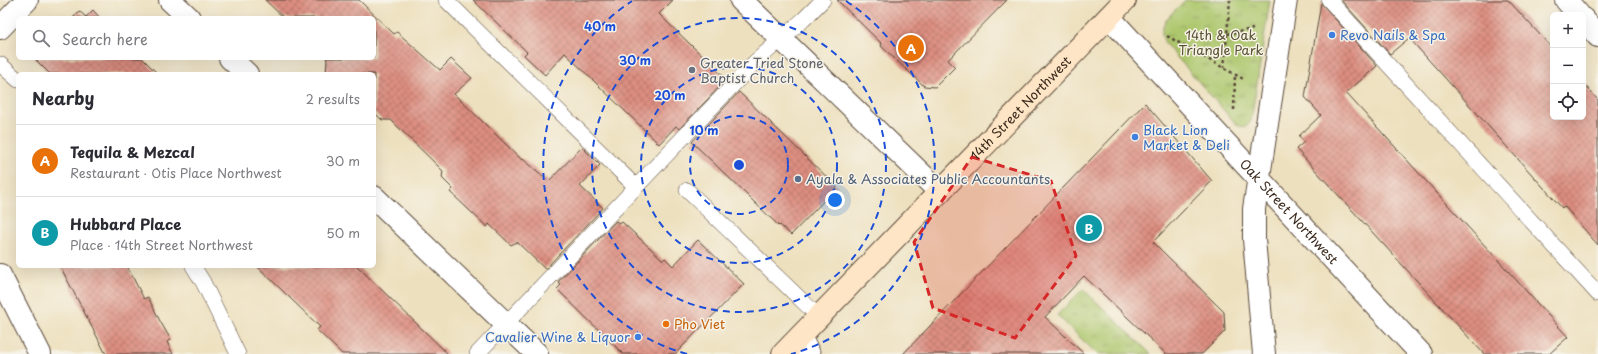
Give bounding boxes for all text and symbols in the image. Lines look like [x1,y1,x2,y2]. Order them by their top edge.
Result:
map controls [1550,12,1586,120]
button: + [1550,12,1586,48]
search box [16,16,376,60]
text: 40 m [584,17,616,35]
park label: 14th & Oak Triangle Park [1179,25,1263,59]
place label: Revo Nails & Spa [1340,25,1446,44]
icon: search [30,27,52,49]
text: Search here [62,27,148,50]
marker: Revo Nails & Spa [1327,30,1337,40]
pin: A [898,33,924,63]
button: − [1550,48,1586,84]
text: 30 m [619,51,651,69]
street label: 14th Street Northwest [965,51,1075,164]
place label: Greater Tried Stone Baptist Church [700,53,824,87]
marker: Greater Tried Stone Baptist Church [687,65,697,75]
button: locate [1550,84,1586,120]
text: Nearby [32,85,94,111]
text: 20 m [654,86,686,104]
text: 2 results [306,89,360,108]
place label: Black Lion Market & Deli [1143,120,1230,154]
text: 10 m [690,121,718,139]
marker: Black Lion Market & Deli [1130,132,1140,142]
text: Tequila & Mezcal [70,140,195,163]
text: A [40,151,50,170]
text: 30 m [326,151,360,170]
street label: Oak Street Northwest [1236,154,1343,268]
centre of rings [732,158,746,172]
text: Restaurant · Otis Place Northwest [70,163,282,182]
place label: Ayala & Associates Public Accountants [806,169,1050,188]
marker: Ayala & Associates Public Accountants [793,174,803,184]
your location [825,190,845,210]
text: Hubbard Place [70,212,181,235]
pin: B [1076,213,1102,243]
text: B [41,223,49,242]
text: 50 m [326,223,360,242]
text: Place · 14th Street Northwest [70,235,253,254]
place label: Pho Viet [674,314,725,333]
marker: Pho Viet [661,319,671,329]
place label: Cavalier Wine & Liquor [485,327,631,346]
marker: Cavalier Wine & Liquor [633,332,643,342]

